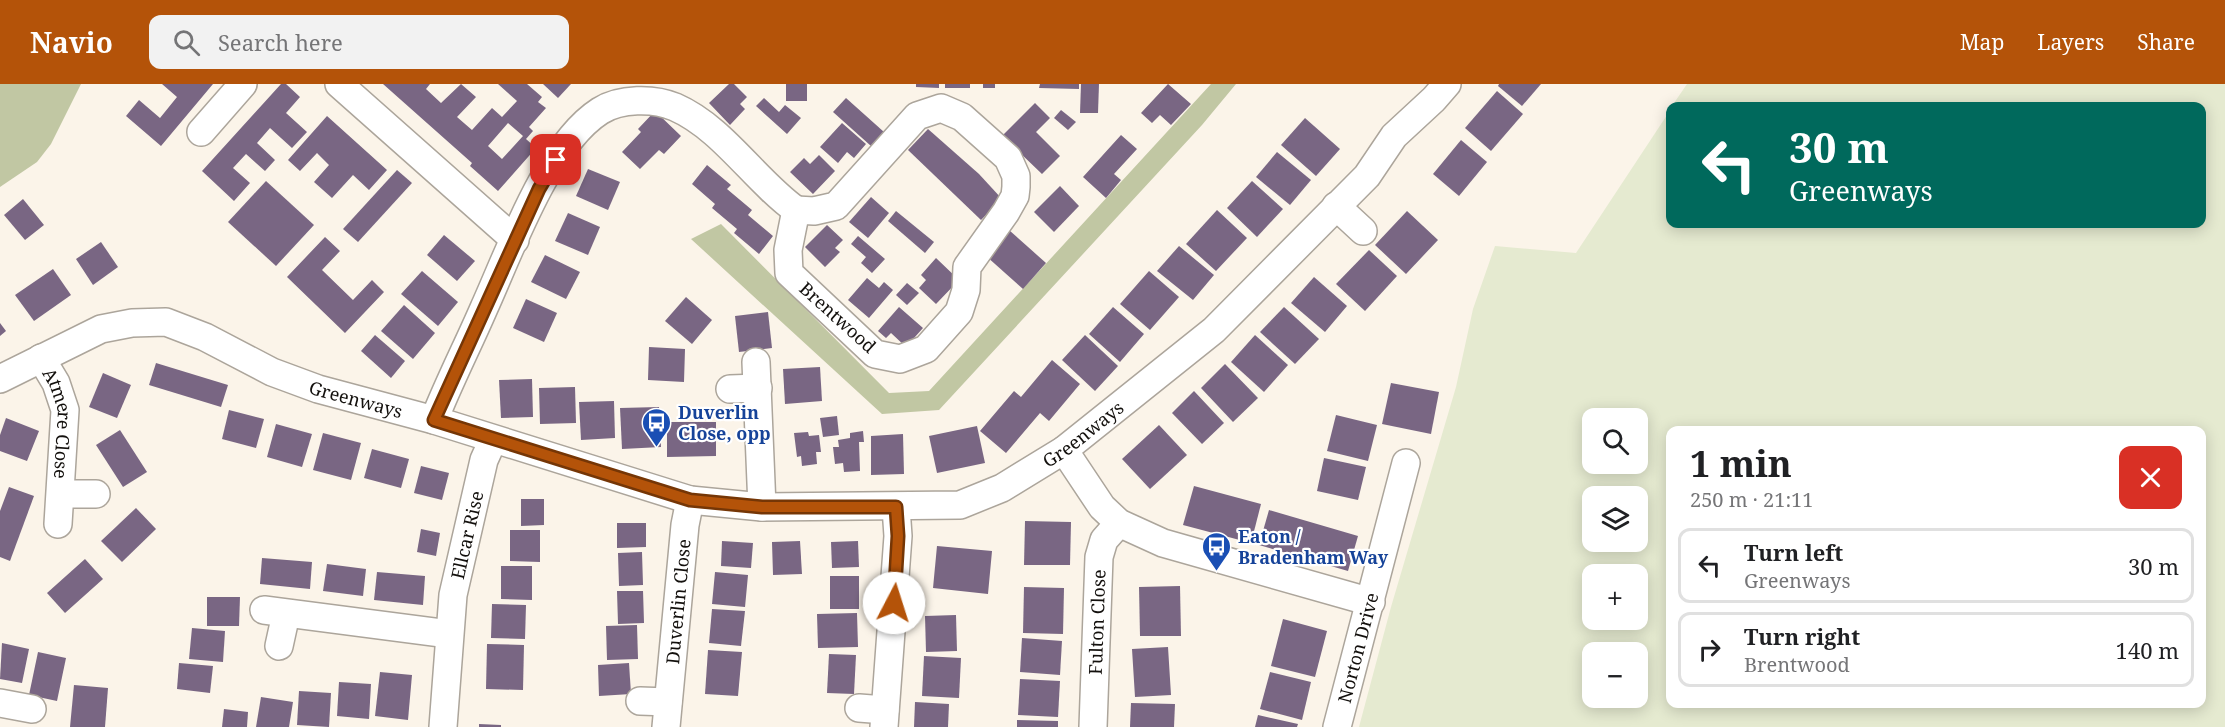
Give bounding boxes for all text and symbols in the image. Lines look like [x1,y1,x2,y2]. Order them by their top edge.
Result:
search box [149,15,569,69]
text: Navio [30,23,113,61]
icon: search [170,26,203,59]
text: Search here [218,27,343,57]
text: Map [1960,28,2004,56]
text: Layers [2037,28,2104,56]
text: Share [2137,28,2195,56]
text: 30 m [1789,118,1889,175]
icon: left [1690,126,1768,204]
pin [530,134,581,185]
icon: arrive [539,143,572,176]
text: Greenways [1789,172,1933,209]
street label: Brentwood [795,276,881,358]
street label: Atmere Close [38,363,77,480]
street label: Greenways [306,375,405,423]
street label: Greenways [1038,395,1128,472]
place label: Duverlin Close, opp [678,400,771,445]
bus stop icon: Duverlin Close, opp [641,406,673,448]
map controls [1582,408,1648,708]
button: search [1582,408,1648,474]
text: 1 min [1690,439,1792,488]
button: close [2119,446,2182,509]
button: layers [1582,486,1648,552]
text: 250 m · 21:11 [1690,486,1813,513]
street label: Ellcar Rise [445,488,489,581]
place label: Eaton / Bradenham Way [1238,524,1389,569]
bus stop icon: Eaton / Bradenham Way [1201,530,1233,572]
text: Turn left [1744,537,1843,567]
street label: Duverlin Close [660,538,696,665]
icon: left [1693,549,1726,582]
text: 30 m [2128,551,2179,581]
button: + [1582,564,1648,630]
text: Greenways [1744,567,1850,594]
street label: Fulton Close [1083,569,1111,675]
position arrow [862,571,926,635]
street label: Norton Drive [1332,590,1384,705]
text: Turn right [1744,621,1860,651]
icon: right [1693,633,1726,666]
text: 140 m [2116,635,2179,665]
button: − [1582,642,1648,708]
text: Brentwood [1744,651,1850,678]

